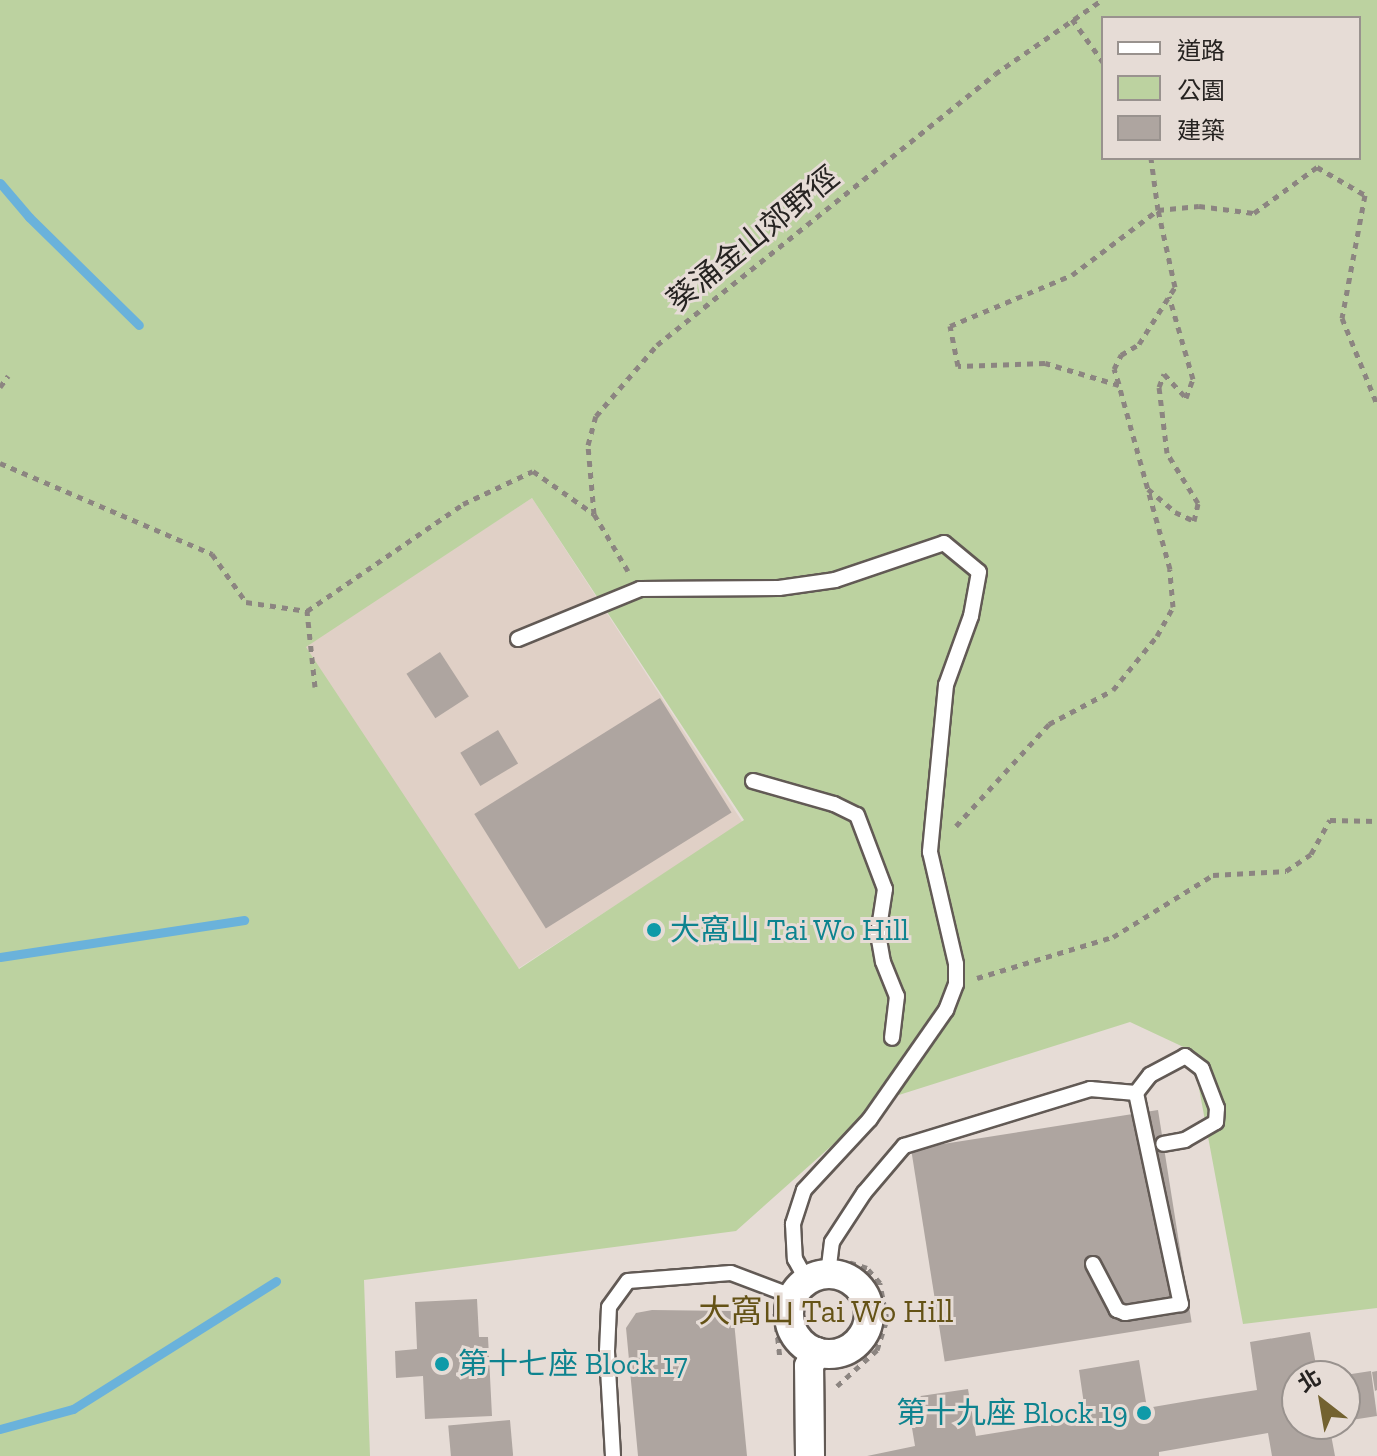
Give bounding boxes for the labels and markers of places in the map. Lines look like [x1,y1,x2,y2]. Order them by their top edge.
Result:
place label: 大窩山 Tai Wo Hill [670,912,910,948]
marker: 大窩山 Tai Wo Hill [645,921,663,939]
place label: 第十七座 Block 17 [458,1346,688,1382]
marker: 第十七座 Block 17 [433,1355,451,1373]
place label: 第十九座 Block 19 [896,1395,1128,1431]
marker: 第十九座 Block 19 [1135,1404,1153,1422]

